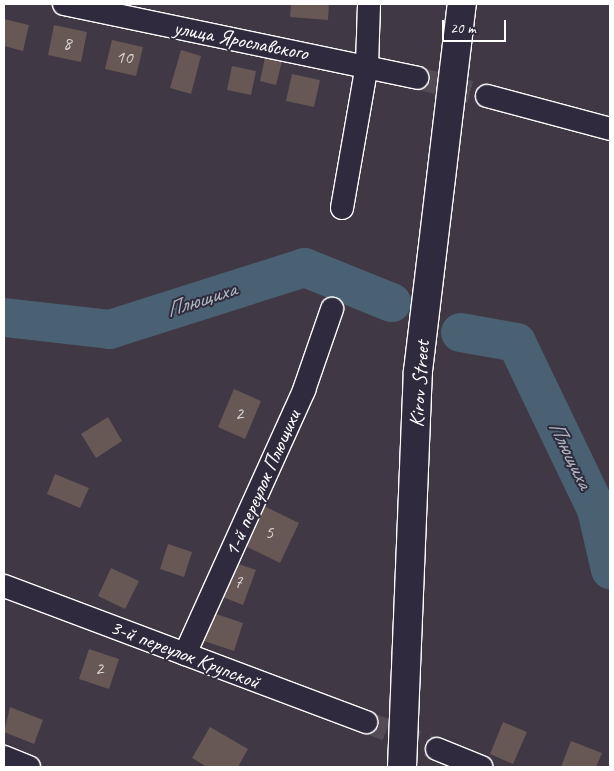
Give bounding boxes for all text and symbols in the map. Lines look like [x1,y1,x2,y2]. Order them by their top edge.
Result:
scale bar [444,10,508,42]
street label: улица Ярославского [172,15,310,65]
text: 20 m [450,19,476,38]
house number: 8 [63,33,71,55]
house number: 10 [115,47,133,69]
water label: Плющиха [163,276,239,324]
street label: Kirov Street [403,340,435,428]
house number: 2 [235,403,243,425]
street label: 1-й переулок Плющихи [218,404,306,562]
water label: Плющиха [542,417,598,493]
house number: 5 [265,522,273,544]
house number: 7 [234,572,242,594]
street label: 3-й переулок Крупской [106,614,264,694]
house number: 2 [95,658,103,680]

